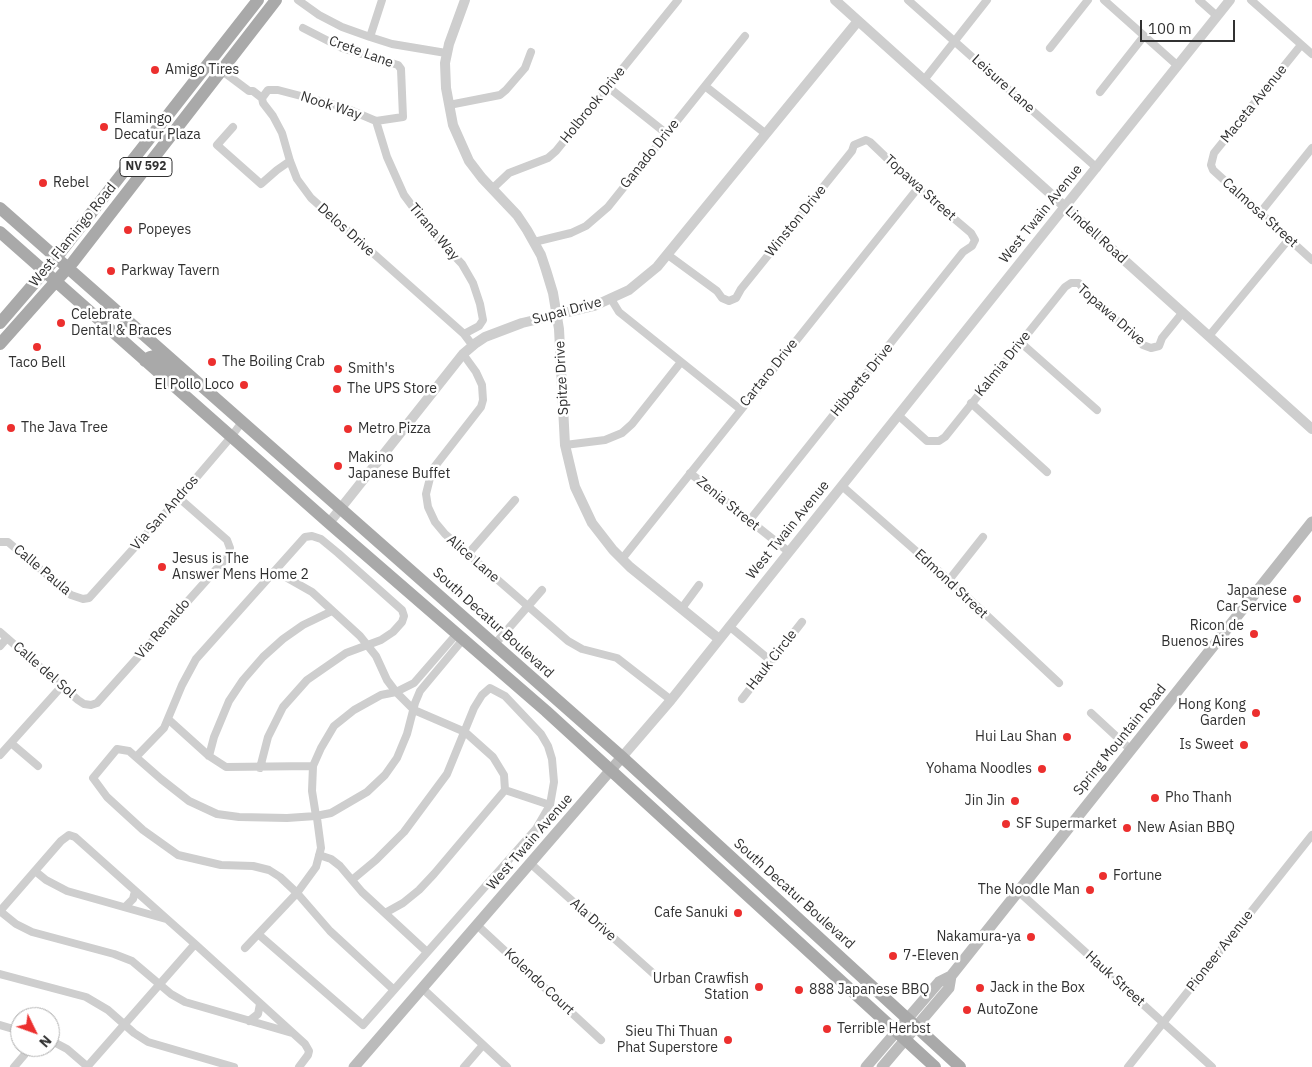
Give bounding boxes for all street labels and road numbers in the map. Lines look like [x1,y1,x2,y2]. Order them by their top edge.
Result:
street label: Crete Lane [326,33,396,71]
street label: Leisure Lane [968,51,1038,117]
street label: Maceta Avenue [1217,61,1291,147]
street label: Holbrook Drive [557,63,629,147]
street label: Nook Way [298,88,364,124]
street label: Ganado Drive [617,116,683,192]
street label: Topawa Street [881,152,959,224]
road number: NV 592 [120,158,172,176]
street label: West Twain Avenue [996,161,1086,267]
street label: Calmosa Street [1219,175,1301,251]
street label: West Flamingo Road [26,180,120,290]
street label: Winston Drive [762,182,830,260]
street label: Delos Drive [314,200,378,260]
street label: Tirana Way [405,200,463,264]
street label: Lindell Road [1062,203,1130,267]
street label: Topawa Drive [1074,281,1148,349]
street label: Supai Drive [531,294,603,328]
street label: Kalmia Drive [972,328,1034,400]
street label: Cartaro Drive [737,336,801,410]
street label: Spitze Drive [552,340,572,416]
street label: Hibbetts Drive [827,340,897,420]
street label: Via San Andros [128,472,202,554]
street label: Zenia Street [693,473,763,535]
street label: West Twain Avenue [743,477,833,583]
street label: Alice Lane [443,532,503,586]
street label: Calle Paula [10,541,74,599]
street label: Edmond Street [911,546,991,622]
street label: South Decatur Boulevard [429,564,557,682]
street label: Via Renaldo [132,595,194,663]
street label: Hauk Circle [743,627,801,693]
street label: Calle del Sol [9,638,79,702]
street label: Spring Mountain Road [1070,681,1170,799]
street label: West Twain Avenue [484,790,576,894]
street label: South Decatur Boulevard [730,835,858,953]
street label: Ala Drive [567,895,619,945]
street label: Pioneer Avenue [1183,907,1257,995]
street label: Kolendo Court [500,945,578,1019]
street label: Hauk Street [1082,948,1148,1010]

